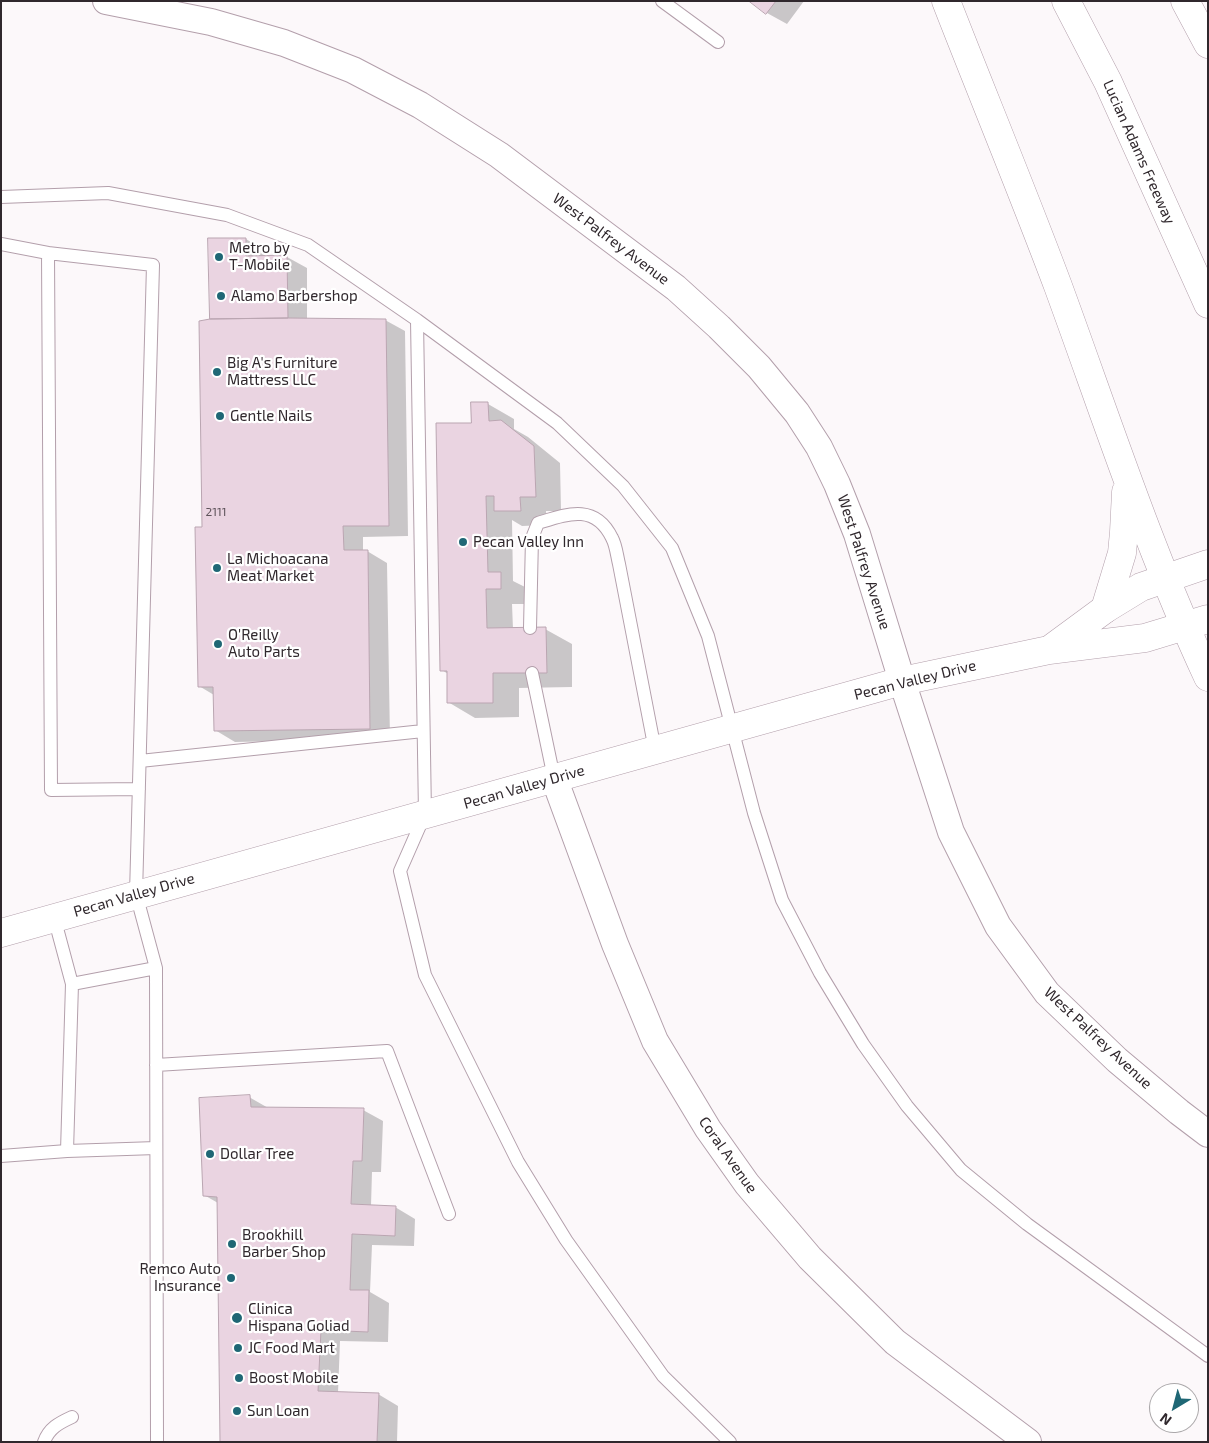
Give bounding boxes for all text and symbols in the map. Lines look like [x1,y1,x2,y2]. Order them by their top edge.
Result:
street label: Lucian Adams Freeway [1099,77,1179,227]
street label: West Palfrey Avenue [549,189,673,289]
place label: Metro by T-Mobile [229,239,290,274]
marker: Metro by T-Mobile [213,251,225,263]
place label: Alamo Barbershop [231,287,358,305]
marker: Alamo Barbershop [215,290,227,302]
place label: Big A's Furniture Mattress LLC [227,354,338,389]
marker: Big A's Furniture Mattress LLC [211,366,223,378]
place label: Gentle Nails [230,407,312,425]
marker: Gentle Nails [214,410,226,422]
street label: West Palfrey Avenue [834,492,894,632]
house number: 2111 [205,505,227,519]
place label: Pecan Valley Inn [473,533,584,551]
marker: Pecan Valley Inn [457,536,469,548]
place label: La Michoacana Meat Market [227,550,328,585]
marker: La Michoacana Meat Market [211,562,223,574]
place label: O'Reilly Auto Parts [228,626,300,661]
marker: O'Reilly Auto Parts [212,638,224,650]
street label: Pecan Valley Drive [852,656,978,704]
street label: Pecan Valley Drive [461,761,587,813]
street label: Pecan Valley Drive [71,869,197,921]
street label: West Palfrey Avenue [1040,983,1156,1093]
street label: Coral Avenue [695,1113,761,1197]
place label: Dollar Tree [220,1145,294,1163]
marker: Dollar Tree [204,1148,216,1160]
place label: Brookhill Barber Shop [242,1226,326,1261]
marker: Brookhill Barber Shop [226,1238,238,1250]
place label: Remco Auto Insurance [139,1260,221,1295]
marker: Remco Auto Insurance [225,1272,237,1284]
place label: Clinica Hispana Goliad [248,1300,350,1335]
marker: Clinica Hispana Goliad [230,1311,244,1325]
place label: JC Food Mart [248,1339,335,1357]
marker: JC Food Mart [232,1342,244,1354]
place label: Boost Mobile [249,1369,338,1387]
marker: Boost Mobile [233,1372,245,1384]
north arrow [1149,1383,1199,1433]
place label: Sun Loan [247,1402,309,1420]
marker: Sun Loan [231,1405,243,1417]
text: N [1156,1410,1174,1429]

